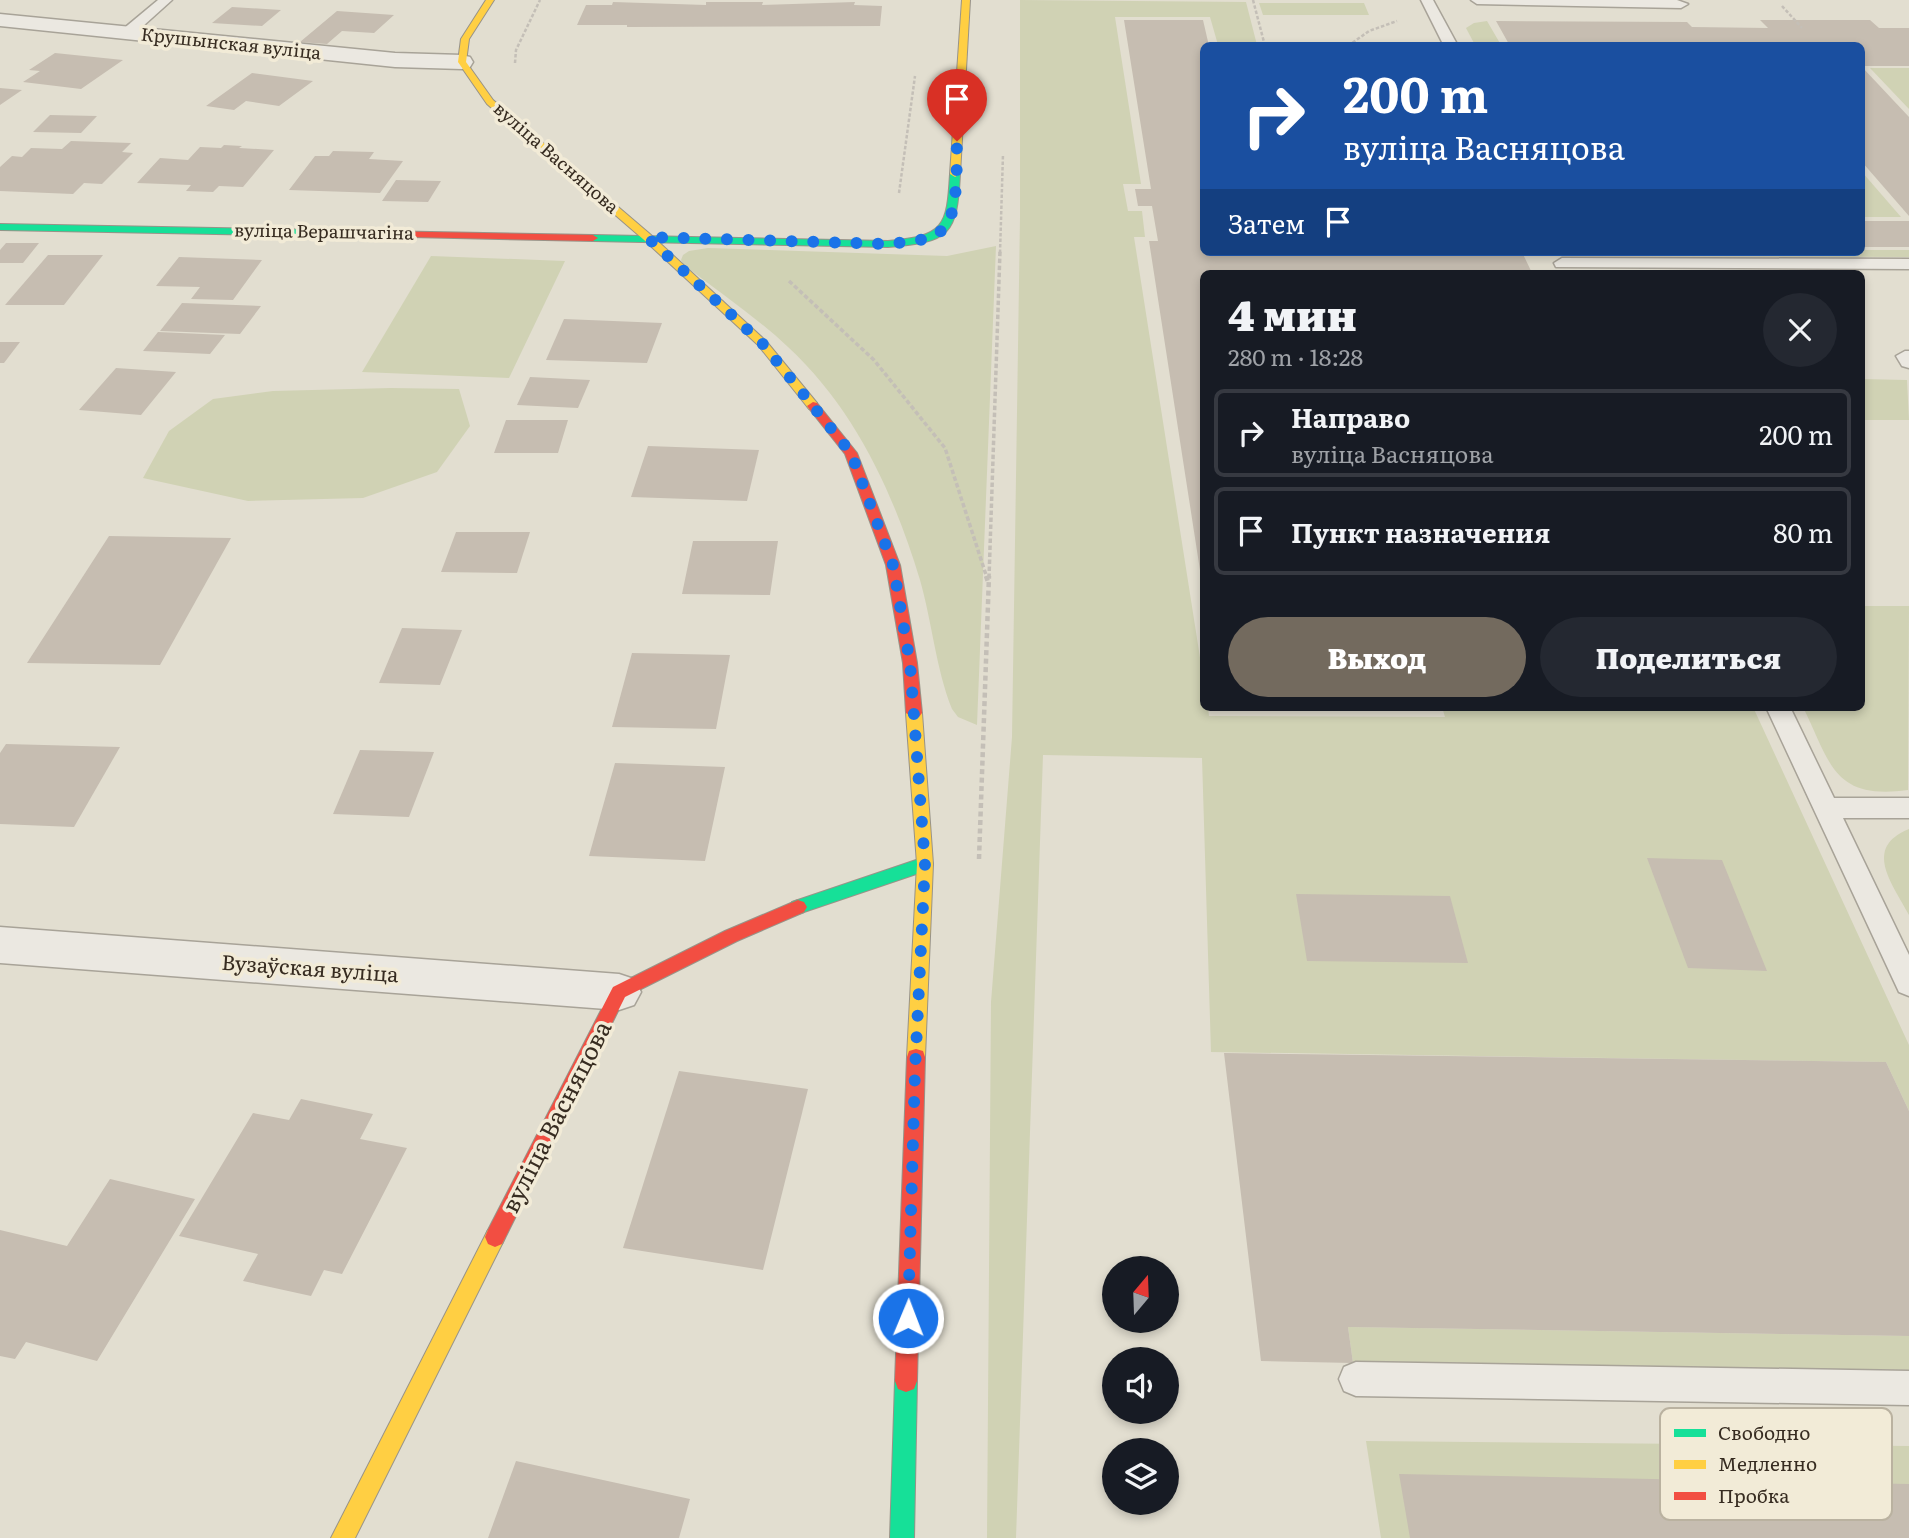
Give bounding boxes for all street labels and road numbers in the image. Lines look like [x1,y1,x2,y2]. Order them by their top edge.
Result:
street label: Крушынская вуліца [140,20,323,65]
street label: вуліца Васняцова [488,95,626,219]
street label: вуліца Верашчагіна [234,215,414,246]
street label: Вузаўская вуліца [221,945,401,988]
street label: вуліца Васняцова [491,1014,618,1218]

